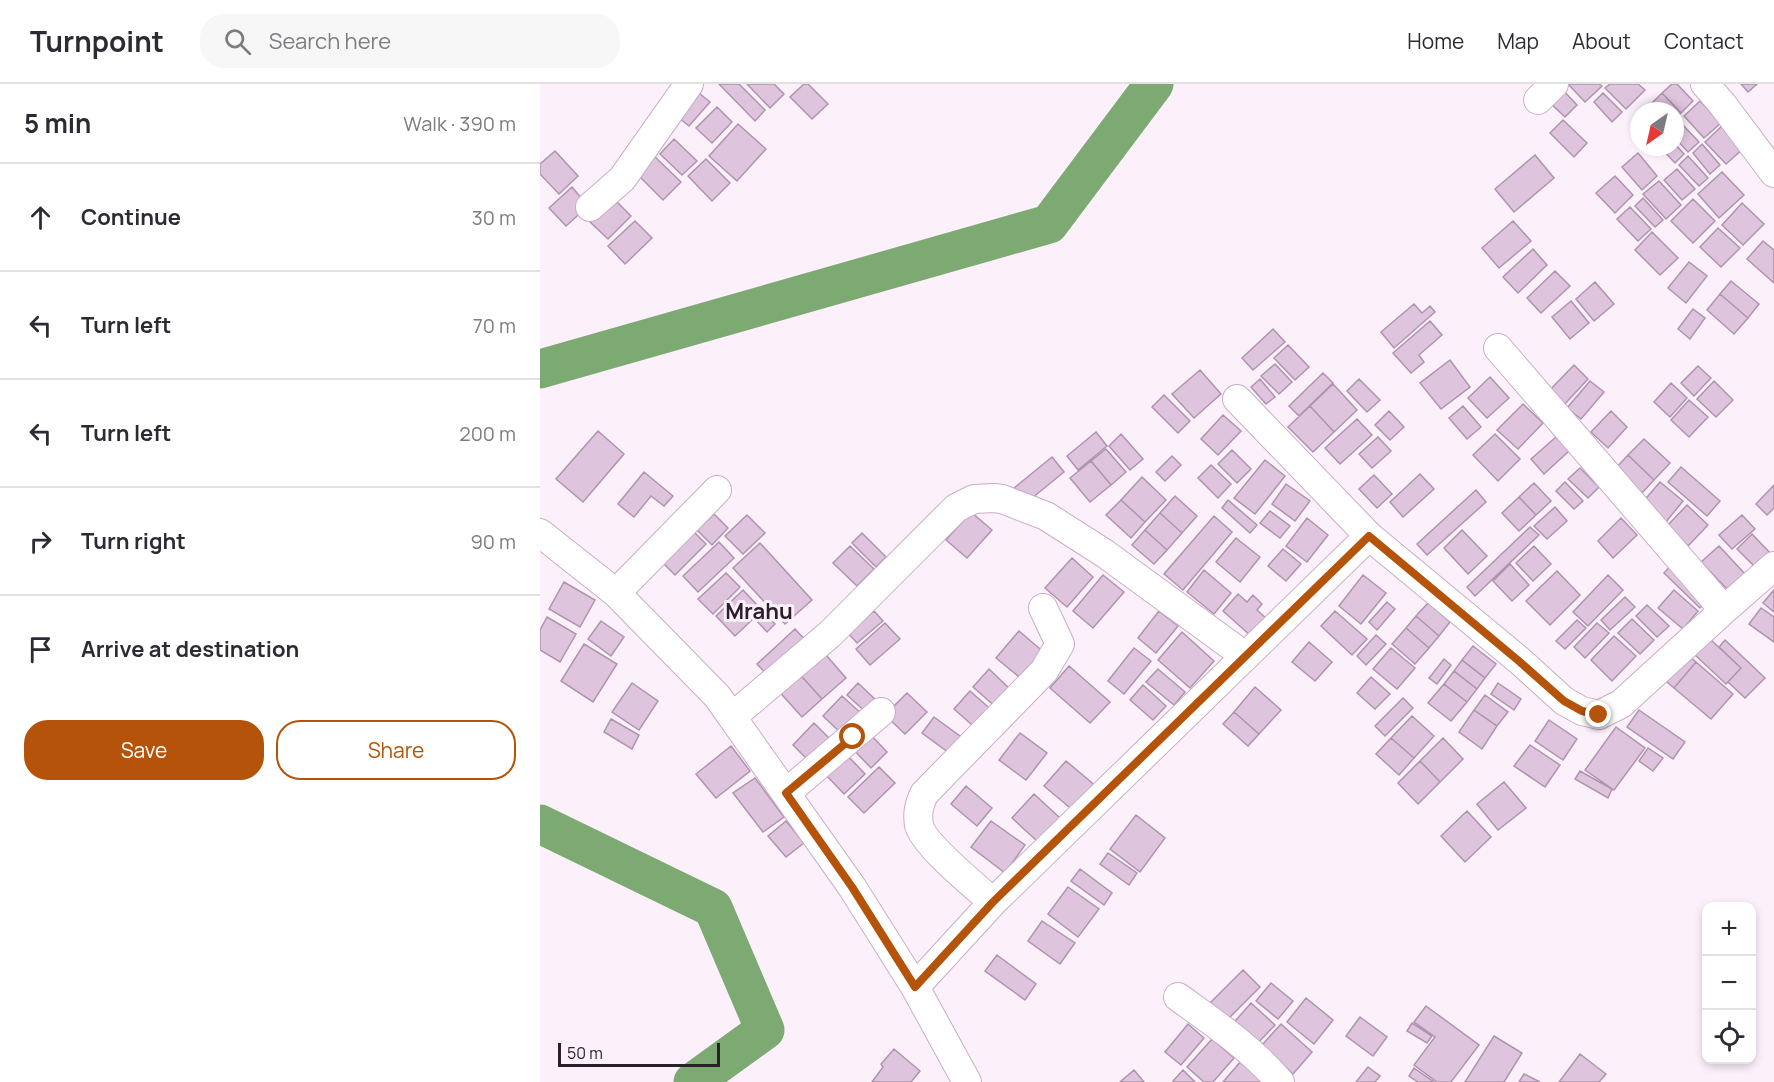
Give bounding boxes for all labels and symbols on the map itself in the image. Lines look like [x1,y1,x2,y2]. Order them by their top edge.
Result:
north arrow [1630,102,1684,156]
district label: Mrahu [725,596,793,626]
route end [1585,701,1611,727]
route start [839,723,865,749]
scale bar [558,1040,720,1068]

